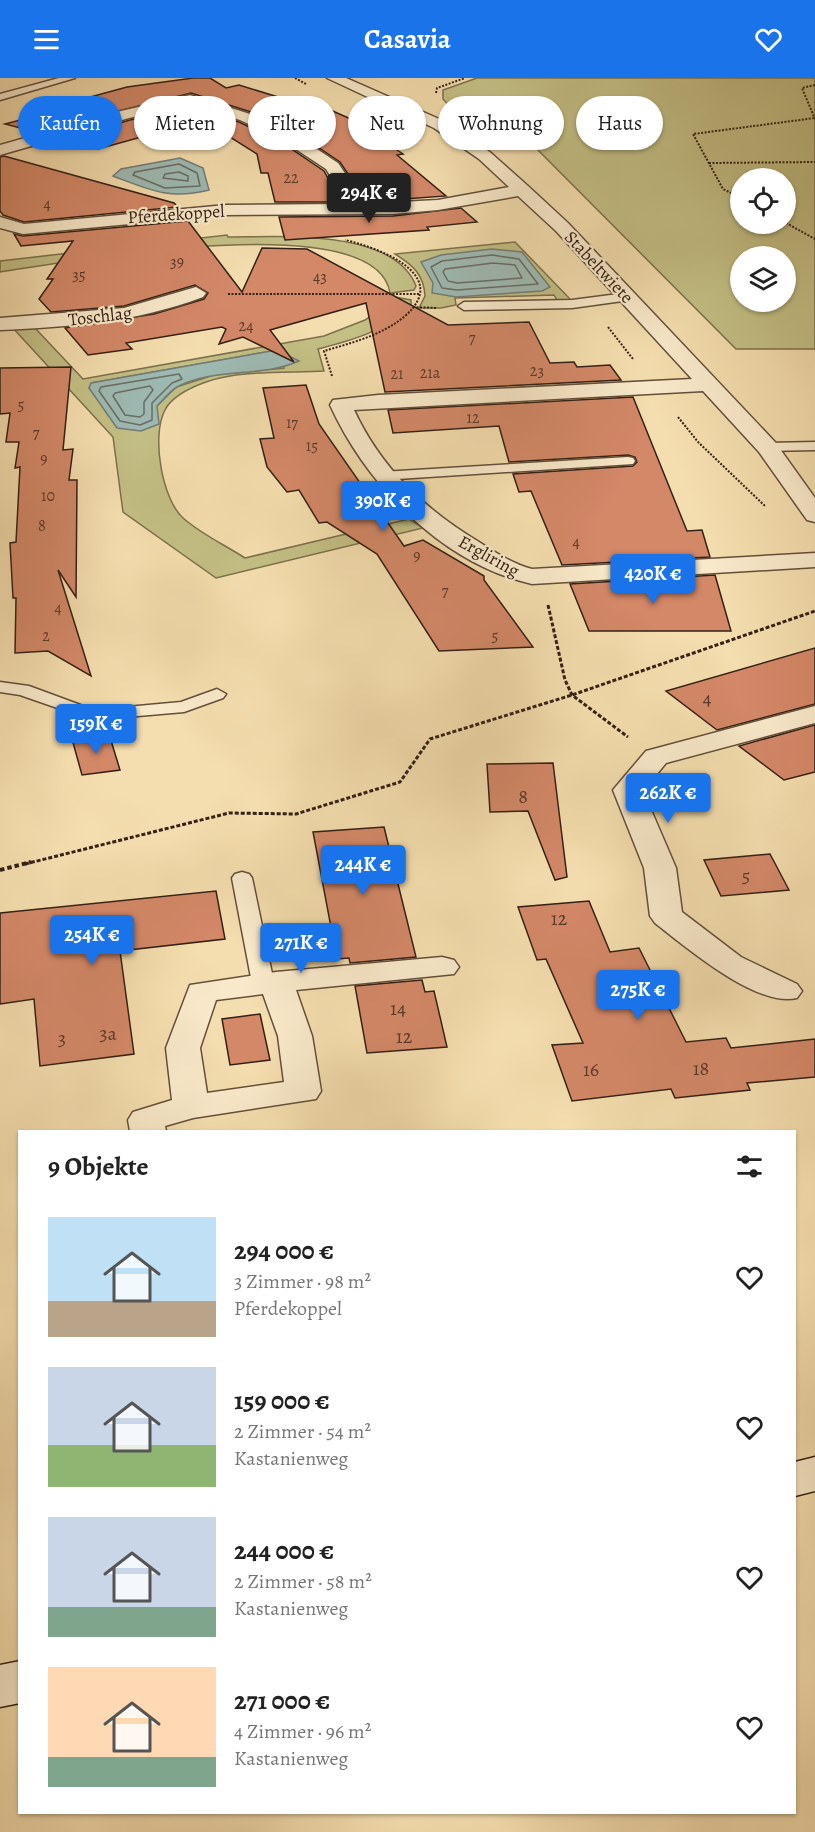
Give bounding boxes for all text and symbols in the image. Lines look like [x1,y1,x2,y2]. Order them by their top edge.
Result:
text: Casavia [364,21,451,57]
icon: menu [30,23,63,56]
icon: heart [752,23,785,56]
chip: Kaufen [18,96,122,150]
chip: Mieten [134,96,236,150]
chip: Filter [248,96,336,150]
chip: Neu [348,96,426,150]
chip: Wohnung [438,96,564,150]
chip: Haus [576,96,663,150]
house number: 22 [283,167,299,189]
map controls [730,168,796,312]
button: locate [730,168,796,234]
pin: 294K € [320,173,418,224]
text: 294K € [341,179,397,206]
house number: 4 [43,193,51,215]
street label: Pferdekoppel [127,199,226,229]
street label: Stabeltwiete [559,225,639,309]
button: layers [730,246,796,312]
house number: 39 [170,251,184,273]
house number: 35 [72,264,86,286]
house number: 43 [313,266,327,288]
street label: Toschlag [67,300,133,332]
house number: 24 [239,315,253,337]
house number: 7 [469,327,476,349]
house number: 23 [530,360,544,382]
house number: 21a [420,362,441,384]
house number: 21 [390,363,404,385]
house number: 5 [18,394,25,416]
house number: 12 [466,407,480,429]
house number: 17 [286,412,298,434]
house number: 7 [33,422,40,444]
house number: 15 [306,435,318,457]
house number: 9 [40,448,48,470]
pin: 390K € [334,481,432,532]
house number: 10 [41,485,55,507]
text: 390K € [355,487,411,514]
house number: 8 [38,515,46,537]
street label: Ergliring [454,529,524,583]
house number: 4 [572,531,580,553]
house number: 9 [413,545,421,567]
pin: 420K € [604,554,702,605]
text: 420K € [624,560,682,587]
house number: 7 [442,580,449,602]
house number: 4 [54,597,62,619]
house number: 2 [42,625,50,647]
house number: 5 [492,625,499,647]
house number: 4 [702,685,712,712]
pin: 159K € [47,704,145,755]
text: 159K € [69,710,123,737]
pin: 262K € [619,773,717,824]
text: 262K € [640,779,696,806]
house number: 8 [518,783,528,810]
pin: 244K € [314,845,412,896]
text: 244K € [335,851,391,878]
house number: 5 [742,862,750,889]
house number: 12 [551,905,568,932]
pin: 254K € [43,915,141,966]
text: 254K € [64,921,120,948]
pin: 271K € [252,923,350,974]
text: 271K € [274,929,328,956]
pin: 275K € [589,970,687,1021]
text: 275K € [611,976,665,1003]
house number: 14 [390,995,406,1022]
house number: 3a [99,1020,117,1047]
house number: 12 [396,1023,413,1050]
house number: 3 [58,1025,66,1052]
house number: 18 [693,1055,709,1082]
house number: 16 [583,1056,599,1083]
text: 9 Objekte [48,1149,149,1184]
icon: filters [733,1150,766,1183]
text: 294 000 € [234,1233,334,1268]
icon: home [96,1241,168,1313]
icon: heart [733,1261,766,1294]
text: 3 Zimmer · 98 m² [234,1268,371,1295]
text: Pferdekoppel [234,1295,342,1322]
text: 159 000 € [234,1383,330,1418]
icon: home [96,1391,168,1463]
icon: heart [733,1411,766,1444]
text: 2 Zimmer · 54 m² [234,1418,371,1445]
text: Kastanienweg [234,1445,348,1472]
text: 244 000 € [234,1533,334,1568]
icon: home [96,1541,168,1613]
icon: heart [733,1561,766,1594]
text: 2 Zimmer · 58 m² [234,1568,372,1595]
text: Kastanienweg [234,1595,348,1622]
text: 271 000 € [234,1683,330,1718]
icon: home [96,1691,168,1763]
icon: heart [733,1711,766,1744]
text: 4 Zimmer · 96 m² [234,1718,371,1745]
text: Kastanienweg [234,1745,348,1772]

